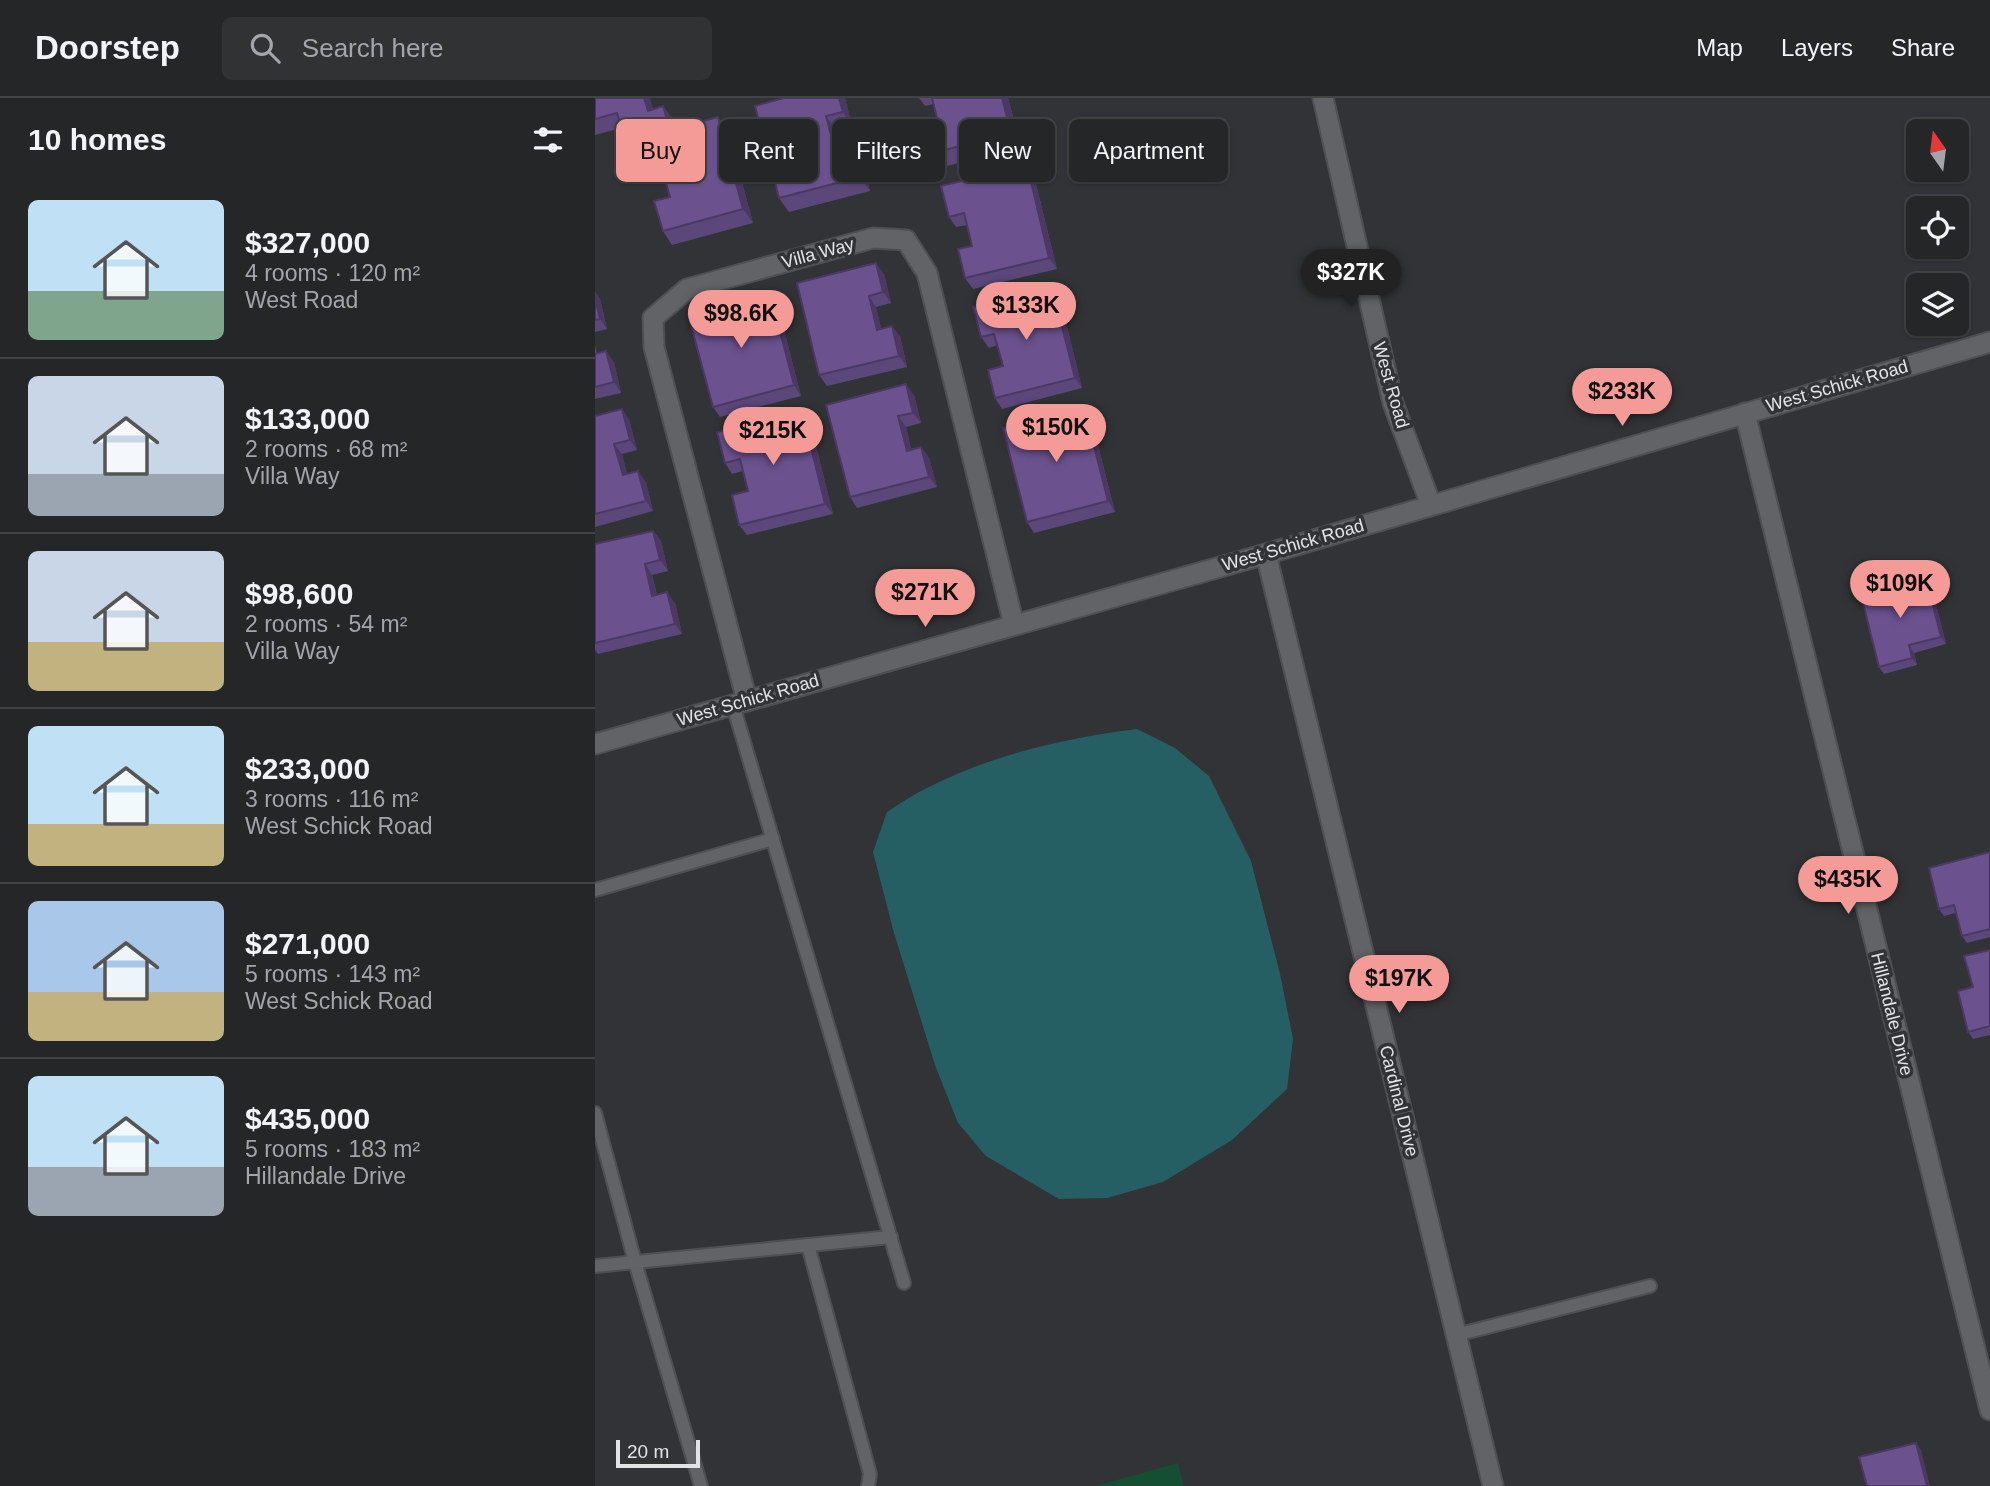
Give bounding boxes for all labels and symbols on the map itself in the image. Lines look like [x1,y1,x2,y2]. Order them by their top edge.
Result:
north arrow [1906,119,1969,182]
street label: Villa Way [780,234,856,272]
pin: $327K [1302,250,1400,309]
pin: $133K [977,282,1075,342]
pin: $98.6K [684,290,798,350]
street label: West Road [1369,340,1413,430]
street label: West Schick Road [1764,356,1910,416]
pin: $233K [1573,368,1671,428]
pin: $150K [1007,404,1105,464]
pin: $215K [724,408,822,467]
street label: West Schick Road [1220,515,1366,575]
pin: $109K [1851,560,1949,620]
pin: $271K [876,570,974,629]
street label: West Schick Road [675,670,821,730]
pin: $435K [1799,856,1897,916]
street label: Hillandale Drive [1867,950,1917,1078]
pin: $197K [1350,956,1448,1015]
street label: Cardinal Drive [1376,1043,1422,1159]
scale bar [616,1437,700,1469]

